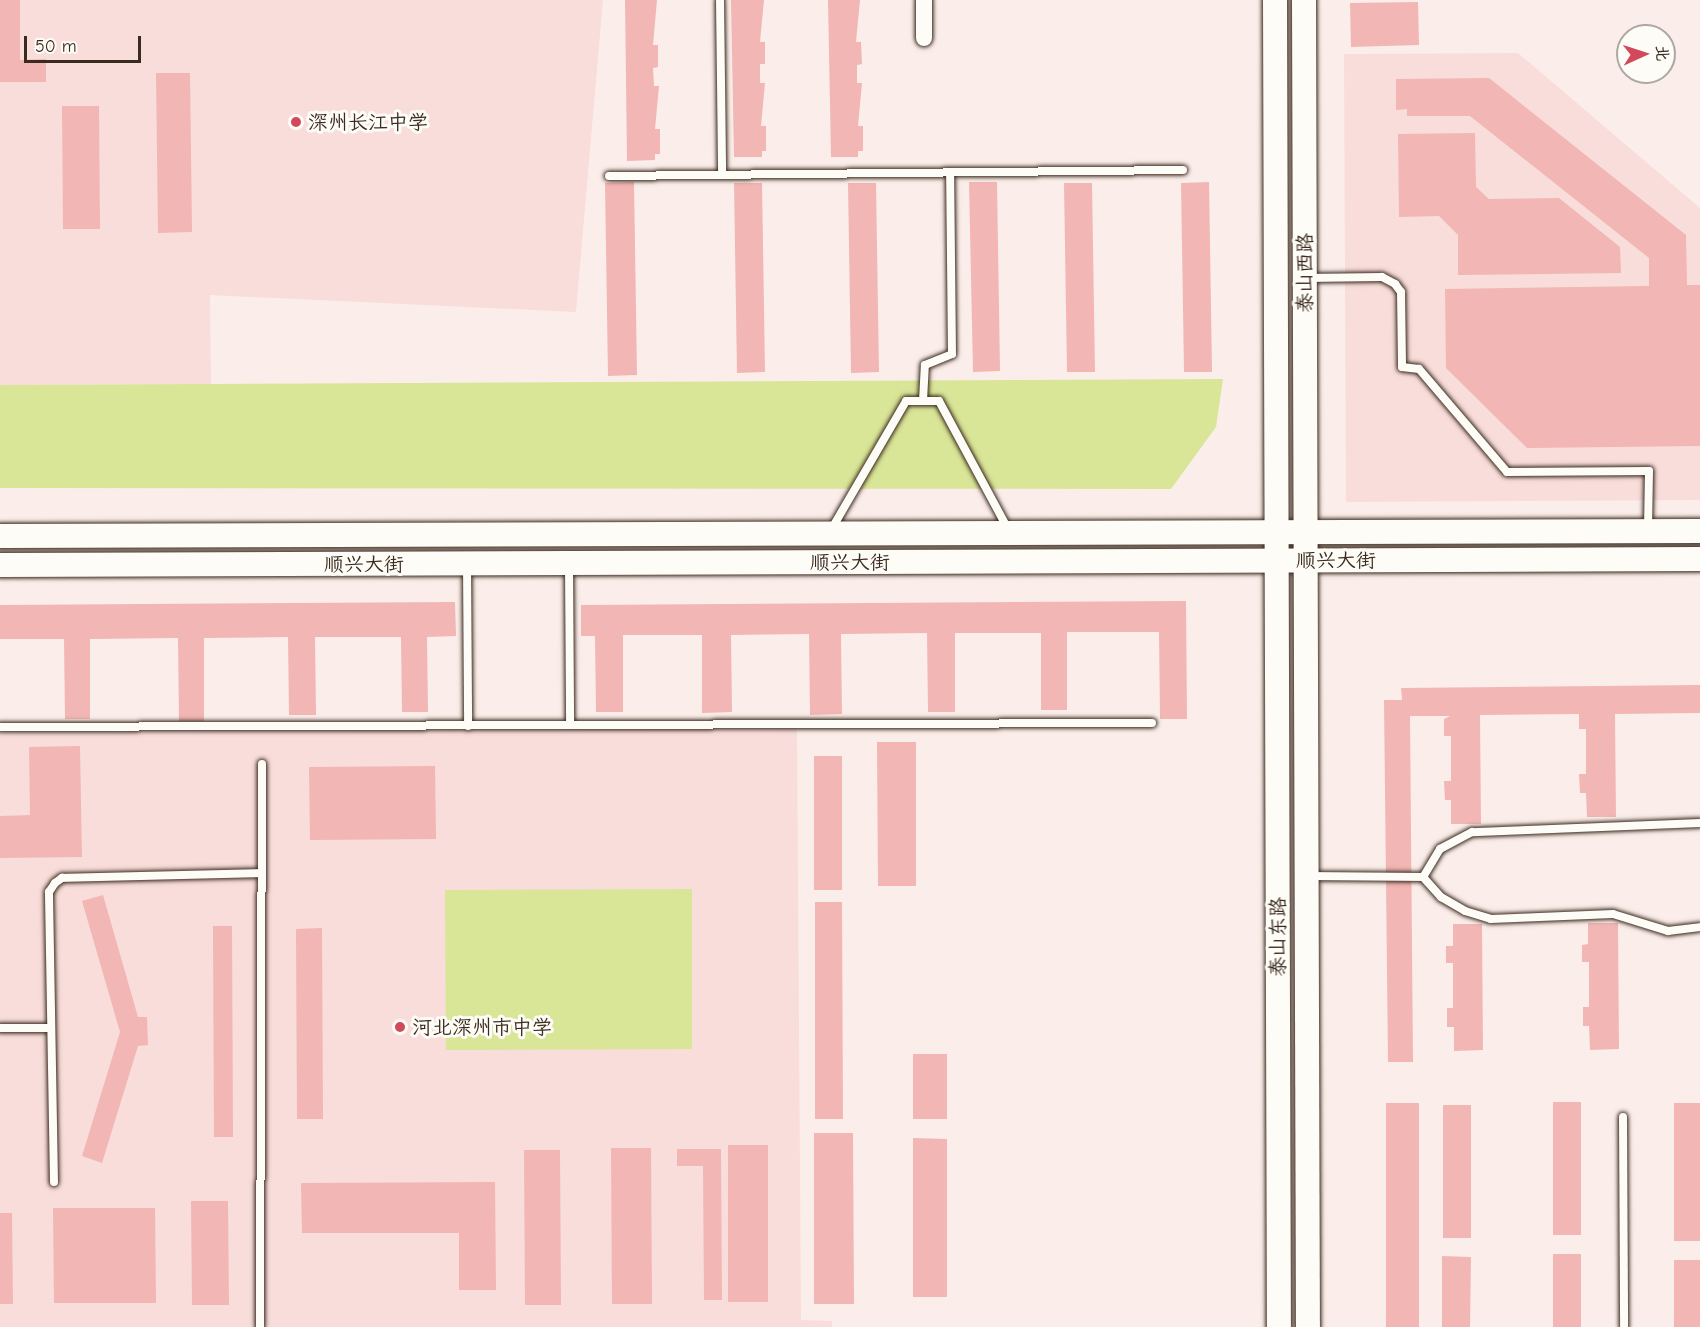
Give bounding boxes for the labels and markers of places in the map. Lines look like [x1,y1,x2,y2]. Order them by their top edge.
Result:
place label: 深州长江中学 [308,110,428,134]
marker: 深州长江中学 [289,115,303,129]
place label: 河北深州市中学 [412,1015,552,1039]
marker: 河北深州市中学 [393,1020,407,1034]

